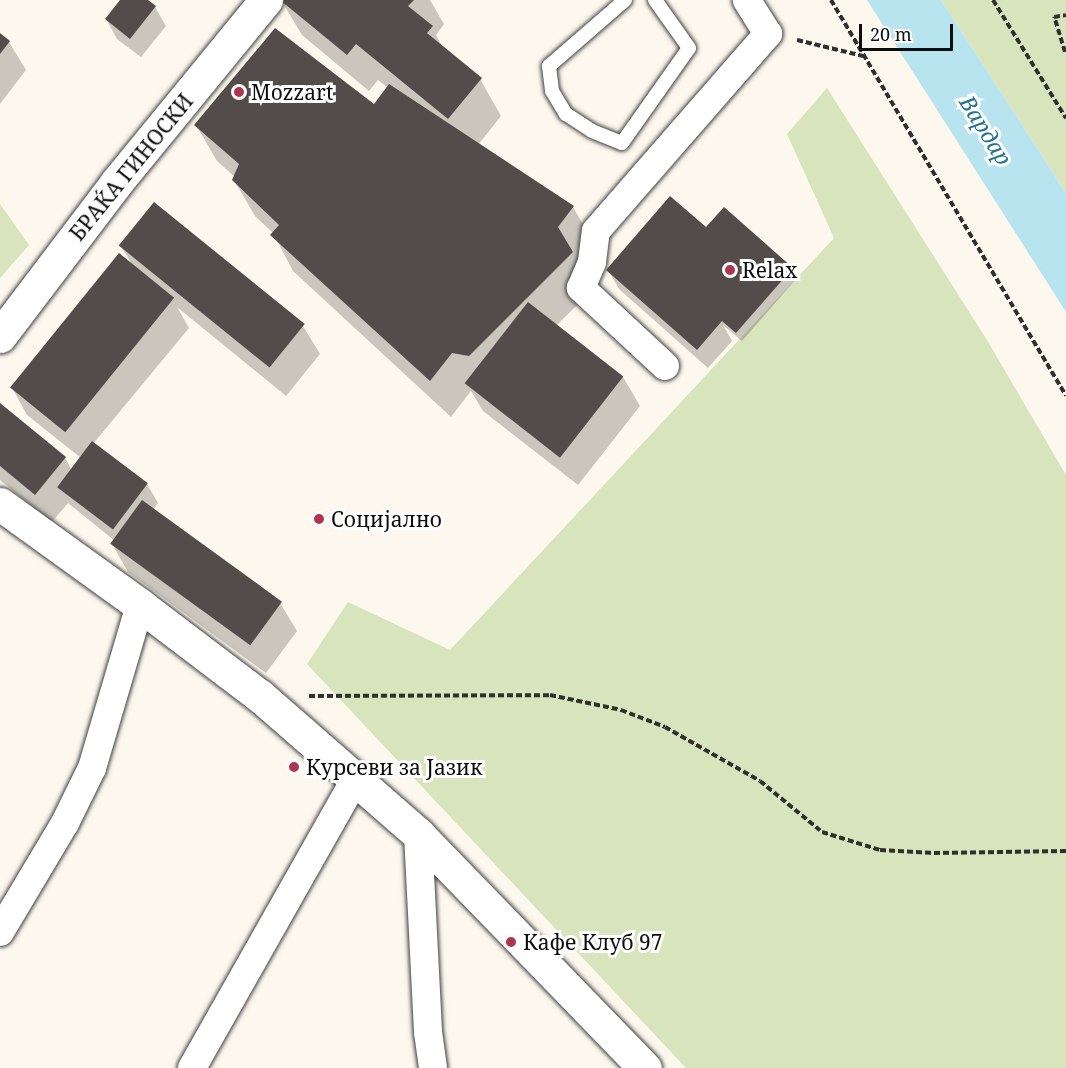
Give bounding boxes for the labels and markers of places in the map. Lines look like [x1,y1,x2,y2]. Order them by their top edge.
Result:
place label: Mozzart [251,79,333,105]
marker: Mozzart [232,85,246,99]
place label: Relax [742,257,797,283]
marker: Relax [723,263,737,277]
place label: Социјално [331,506,442,532]
marker: Социјално [312,512,326,526]
place label: Курсеви за Јазик [306,754,482,780]
marker: Курсеви за Јазик [287,760,301,774]
place label: Кафе Клуб 97 [523,929,662,955]
marker: Кафе Клуб 97 [504,935,518,949]

